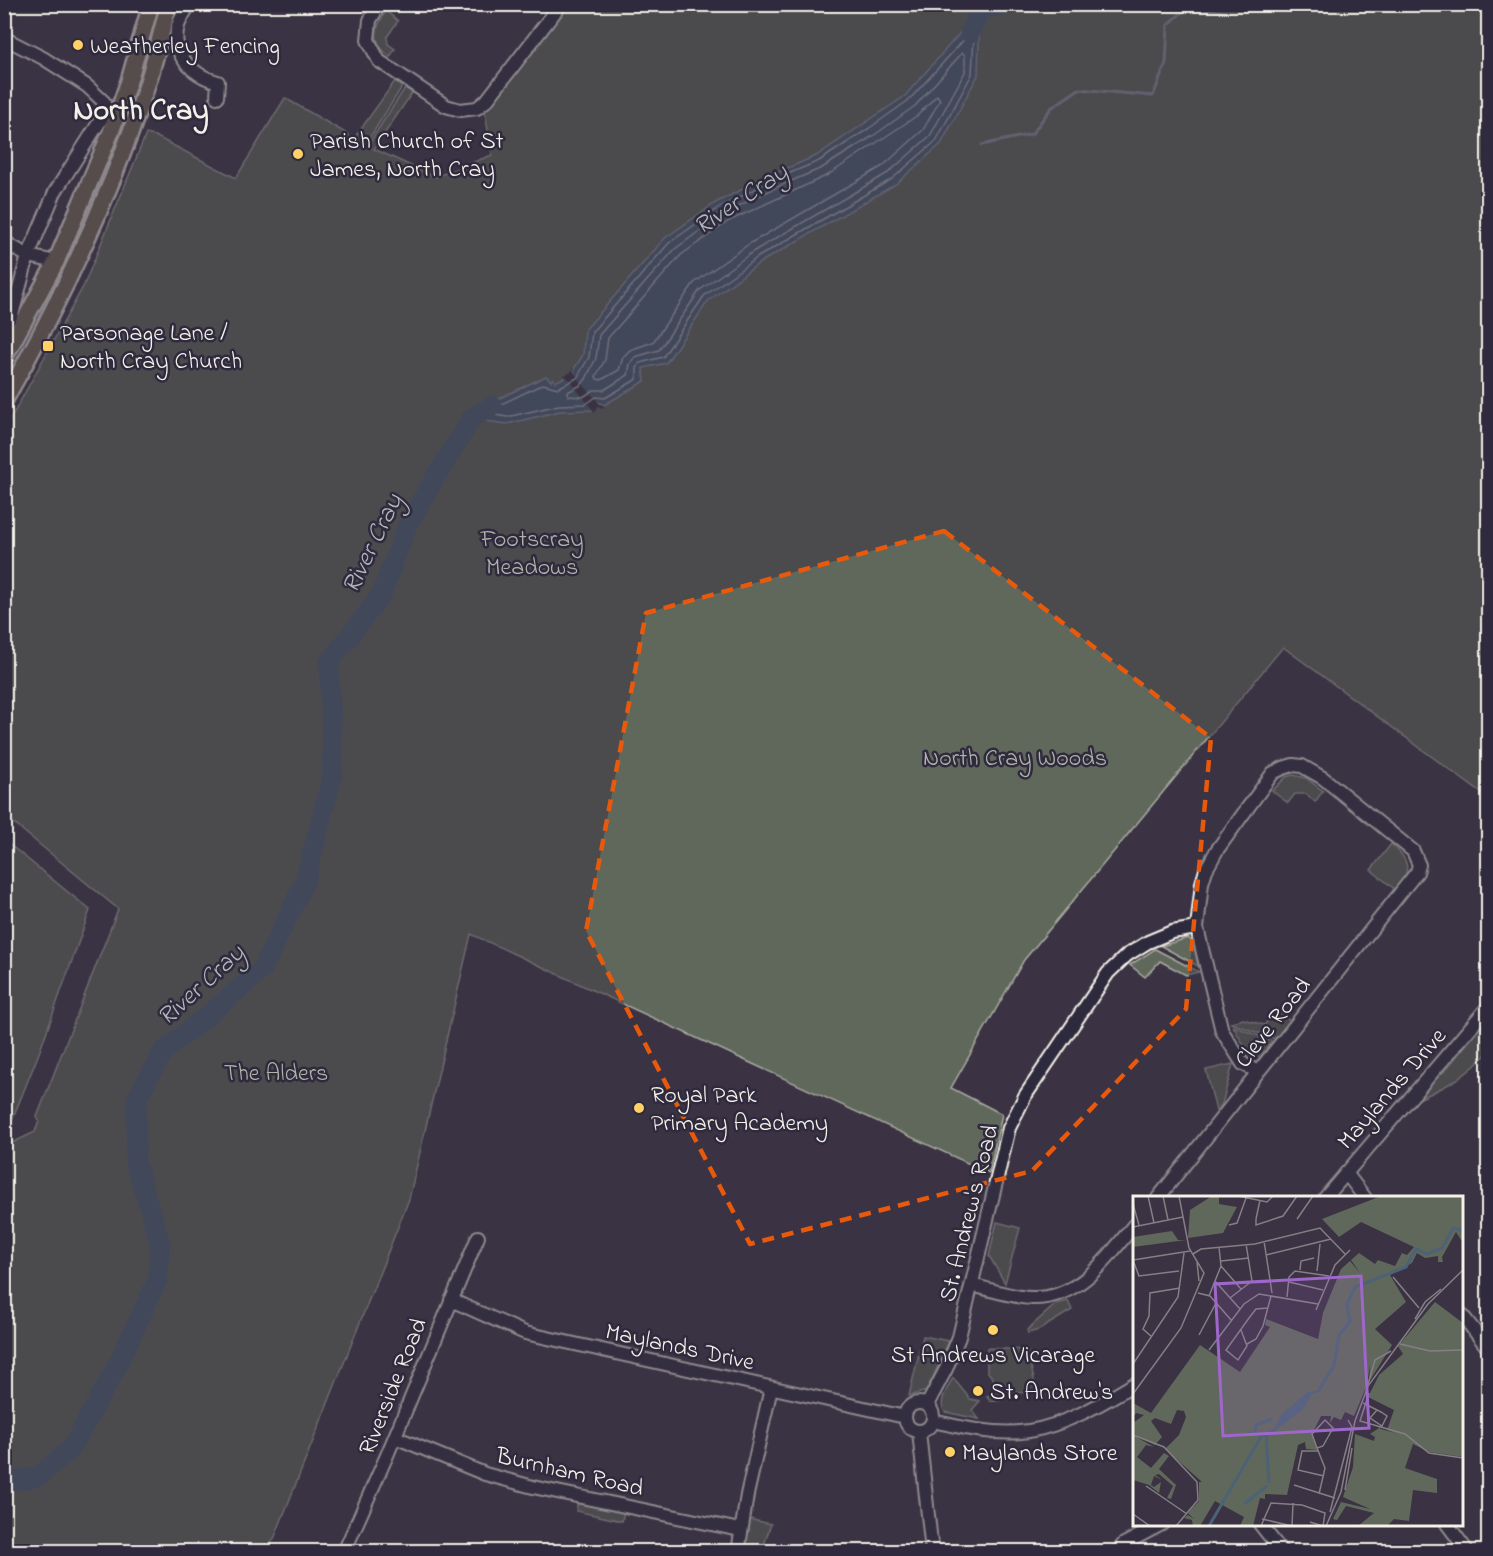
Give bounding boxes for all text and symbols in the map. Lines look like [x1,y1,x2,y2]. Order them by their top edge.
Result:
place label: Weatherley Fencing [90,30,280,66]
marker: Weatherley Fencing [71,38,85,52]
district label: North Cray [73,90,209,134]
place label: Parish Church of St James, North Cray [310,125,504,189]
marker: Parish Church of St James, North Cray [291,147,305,161]
water label: River Cray [687,155,797,246]
place label: Parsonage Lane / North Cray Church [60,317,242,381]
marker: Parsonage Lane / North Cray Church [41,339,55,353]
water label: River Cray [333,487,414,601]
park label: Footscray Meadows [479,523,584,586]
park label: North Cray Woods [923,742,1107,778]
water label: River Cray [150,936,255,1036]
street label: Cleve Road [1227,970,1321,1076]
street label: Maylands Drive [1330,1021,1457,1159]
park label: The Alders [224,1057,328,1092]
place label: Royal Park Primary Academy [651,1079,828,1143]
marker: Royal Park Primary Academy [632,1101,646,1115]
street label: St. Andrew's Road [932,1121,1009,1306]
inset map [1133,1196,1463,1526]
street label: Riverside Road [351,1313,438,1461]
street label: Maylands Drive [602,1316,757,1382]
marker: St Andrews Vicarage [986,1323,1000,1337]
place label: St Andrews Vicarage [891,1339,1095,1374]
place label: St. Andrew's [990,1376,1113,1411]
marker: St. Andrew's [971,1384,985,1398]
place label: Maylands Store [962,1437,1118,1473]
street label: Burnham Road [491,1439,647,1508]
marker: Maylands Store [943,1445,957,1459]

